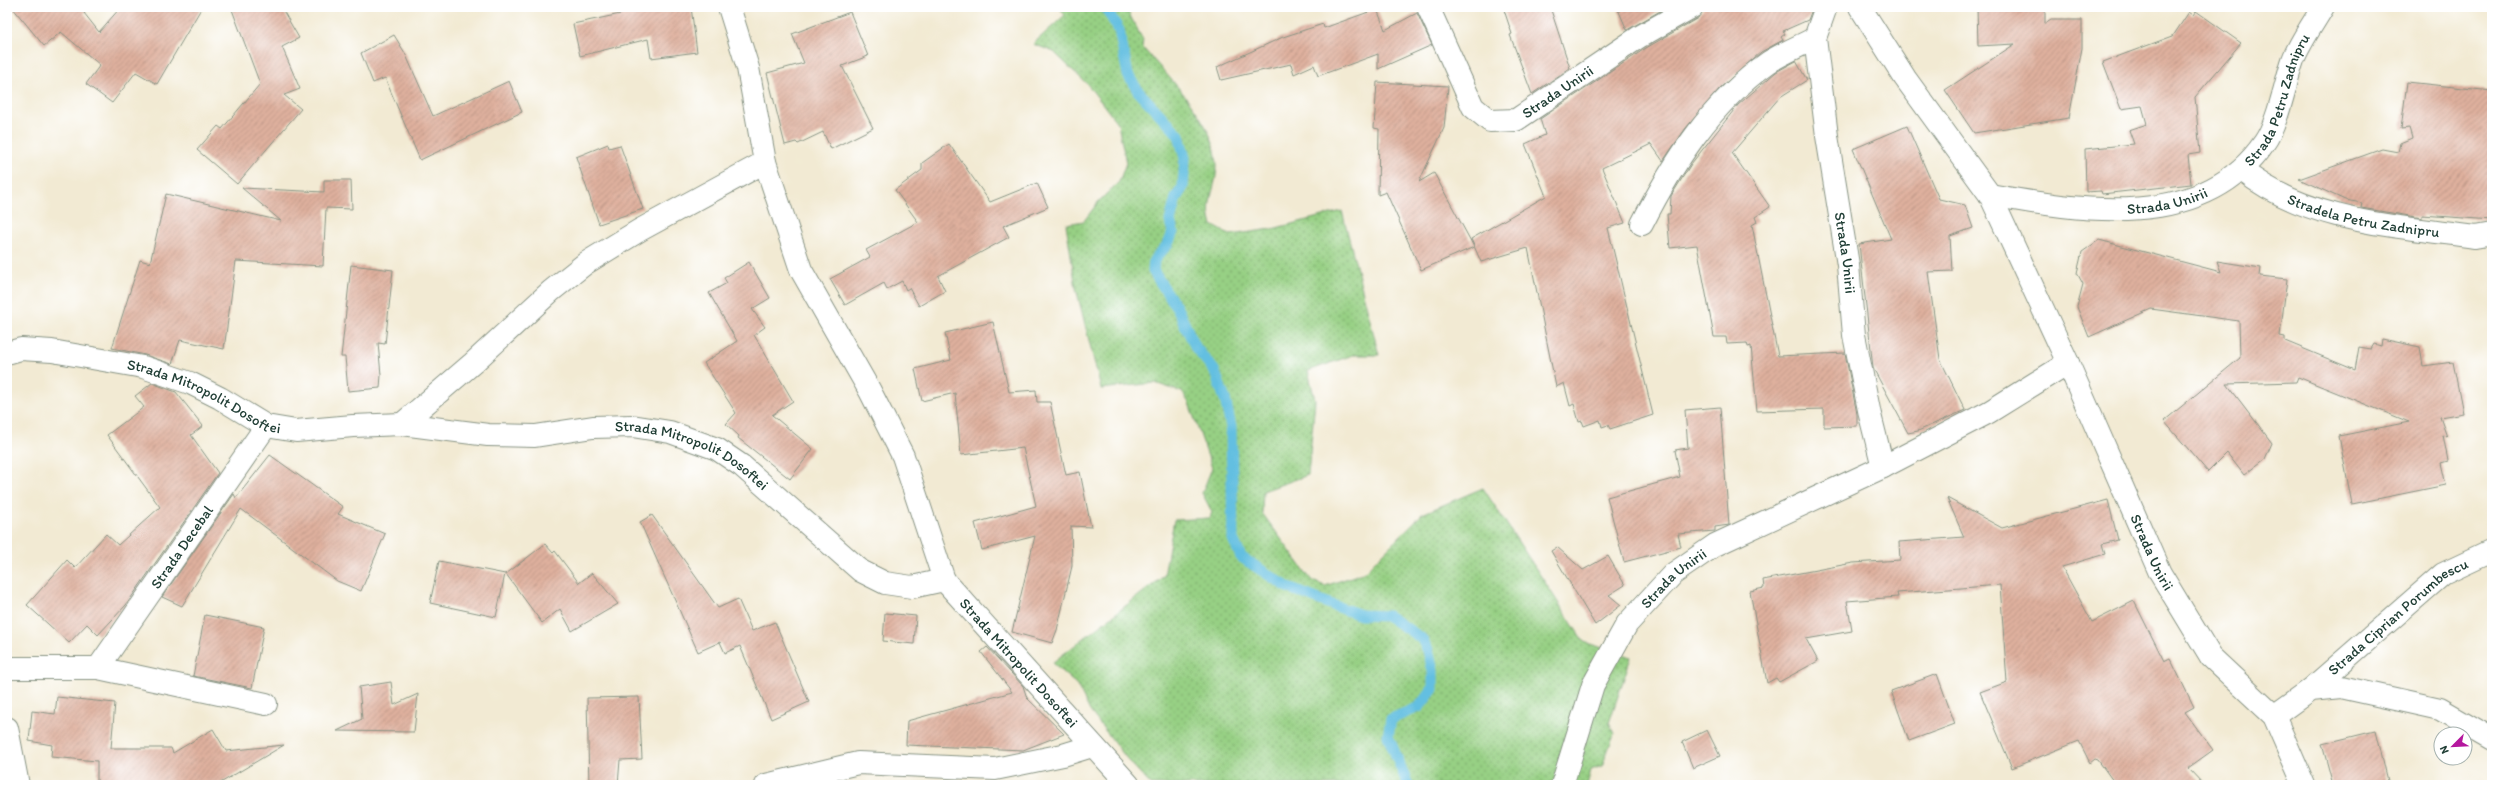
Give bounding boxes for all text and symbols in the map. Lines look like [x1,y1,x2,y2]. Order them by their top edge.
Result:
street label: Strada Petru Zadnipru [2240,30,2314,170]
street label: Strada Unirii [1519,61,1597,122]
street label: Strada Unirii [2127,183,2210,218]
street label: Stradela Petru Zadnipru [2285,190,2441,241]
street label: Strada Unirii [1831,211,1859,294]
street label: Strada Mitropolit Dosoftei [126,355,282,437]
street label: Strada Mitropolit Dosoftei [615,417,772,494]
street label: Strada Decebal [147,502,217,592]
street label: Strada Unirii [2126,511,2177,594]
street label: Strada Unirii [1637,545,1710,612]
street label: Strada Ciprian Porumbescu [2324,554,2471,679]
street label: Strada Mitropolit Dosoftei [956,594,1082,731]
north arrow [2433,726,2473,766]
text: N [2437,744,2452,756]

